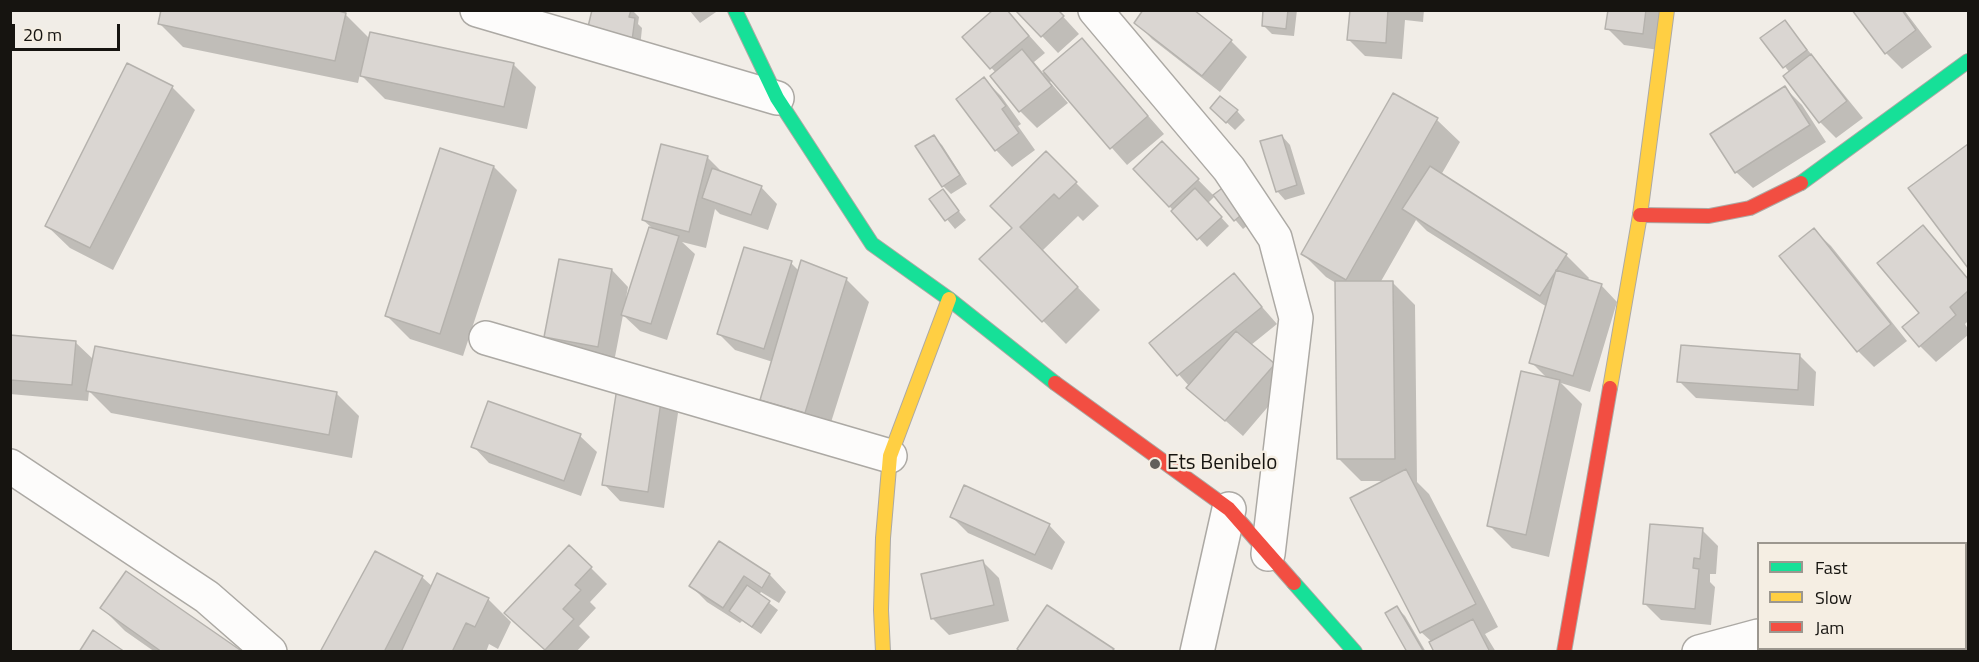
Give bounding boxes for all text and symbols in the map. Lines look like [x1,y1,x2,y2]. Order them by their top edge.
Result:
scale bar [15,12,123,50]
text: 20 m [23,21,62,48]
place label: Ets Benibelo [1167,451,1277,477]
marker: Ets Benibelo [1148,457,1162,471]
legend [1757,542,1967,650]
text: Fast [1815,554,1848,581]
text: Slow [1815,584,1852,611]
text: Jam [1815,614,1844,641]

